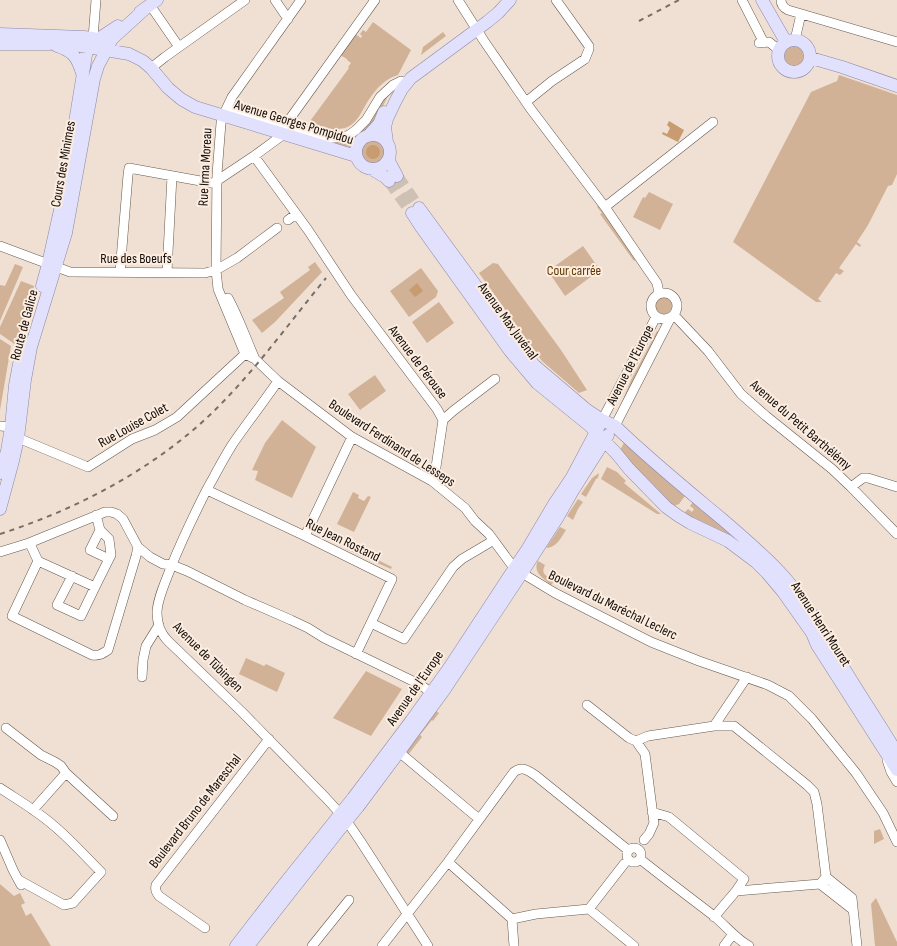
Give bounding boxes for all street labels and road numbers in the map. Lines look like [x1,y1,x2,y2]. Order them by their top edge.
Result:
street label: Avenue Georges Pompidou [231,96,356,148]
street label: Cours des Minimes [47,120,79,208]
street label: Rue Irma Moreau [194,127,216,207]
street label: Rue des Boeufs [100,250,172,267]
street label: Avenue Max Juvénal [474,278,542,363]
street label: Route de Galice [6,288,42,362]
street label: Avenue de Pérouse [384,321,451,402]
street label: Avenue de l'Europe [602,322,657,409]
street label: Avenue du Petit Barthélémy [746,375,856,474]
street label: Boulevard Ferdinand de Lesseps [325,396,459,490]
street label: Rue Louise Colet [95,399,171,451]
street label: Rue Jean Rostand [303,515,383,565]
street label: Boulevard du Maréchal Leclerc [546,566,680,644]
street label: Avenue Henri Mouret [787,578,855,670]
street label: Avenue de Tübingen [169,618,247,696]
street label: Avenue de l'Europe [382,647,447,730]
street label: Boulevard Bruno de Mareschal [145,751,245,871]

